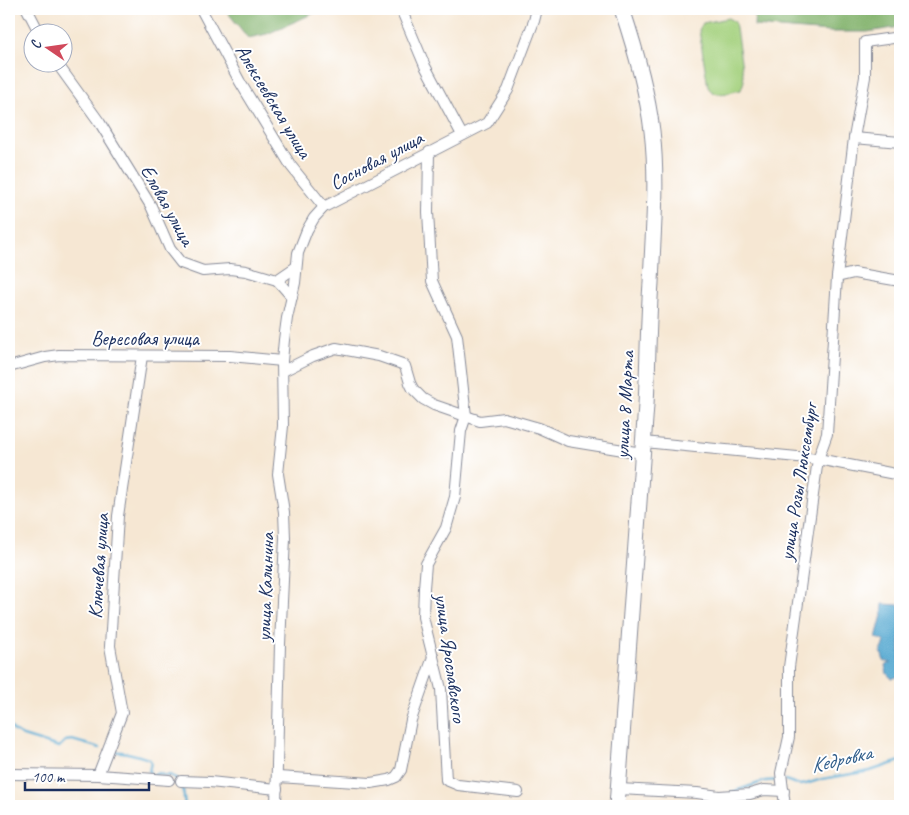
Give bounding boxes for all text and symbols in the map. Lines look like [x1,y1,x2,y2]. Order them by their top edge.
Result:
north arrow [22,22,72,72]
text: С [27,38,45,50]
street label: Алексеевская улица [230,40,318,164]
street label: Сосновая улица [325,125,428,195]
street label: Еловая улица [135,160,201,252]
street label: Вересовая улица [91,326,201,351]
street label: улица 8 Марта [609,348,640,461]
street label: улица Розы Люксембург [774,399,824,563]
street label: Ключевая улица [82,511,115,619]
street label: улица Калинина [251,531,280,643]
street label: улица Ярославского [429,591,472,725]
water label: Кедровка [808,739,876,779]
scale bar [25,760,149,792]
text: 100 m [32,768,66,787]

